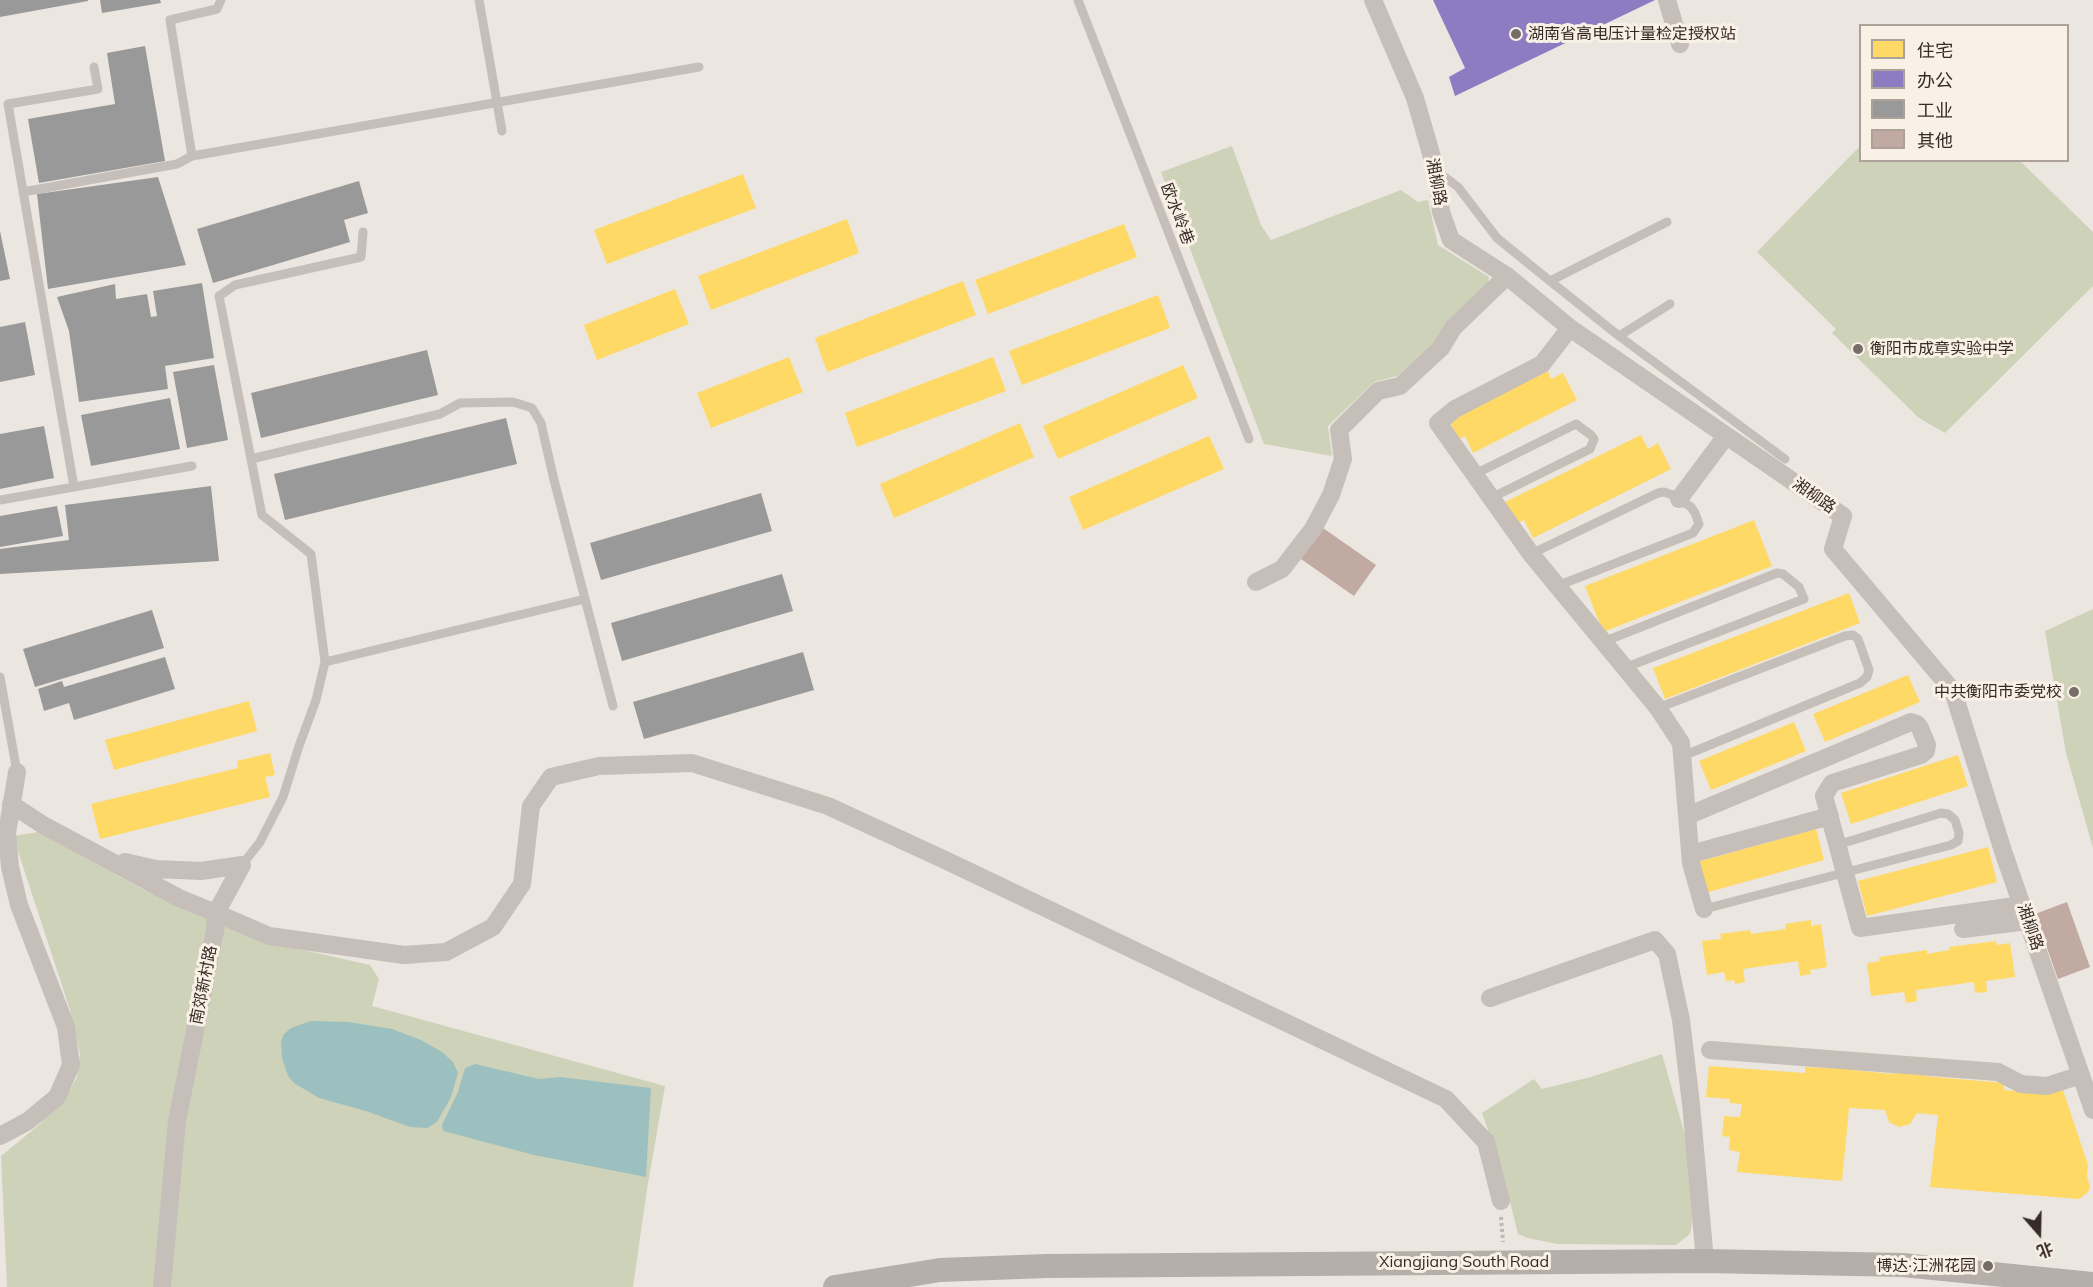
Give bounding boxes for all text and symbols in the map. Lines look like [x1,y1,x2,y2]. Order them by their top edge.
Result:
place label: 湖南省高电压计量检定授权站 [1528,24,1736,44]
legend [1859,24,2069,162]
marker: 湖南省高电压计量检定授权站 [1509,27,1523,41]
text: 住宅 [1917,39,1953,62]
text: 办公 [1917,69,1953,92]
text: 工业 [1917,99,1953,122]
text: 其他 [1917,129,1953,152]
street label: 湘柳路 [1422,157,1450,207]
street label: 欧水岭巷 [1157,181,1197,247]
place label: 衡阳市成章实验中学 [1870,339,2014,359]
marker: 衡阳市成章实验中学 [1851,342,1865,356]
street label: 湘柳路 [1789,474,1839,518]
place label: 中共衡阳市委党校 [1934,682,2062,702]
marker: 中共衡阳市委党校 [2067,685,2081,699]
street label: 湘柳路 [2013,901,2047,953]
street label: 南郊新村路 [187,944,221,1026]
north arrow [2009,1203,2069,1263]
text: 北 [2034,1238,2056,1262]
street label: Xiangjiang South Road [1379,1252,1549,1272]
place label: 博达·江洲花园 [1876,1256,1976,1276]
marker: 博达·江洲花园 [1981,1259,1995,1273]

